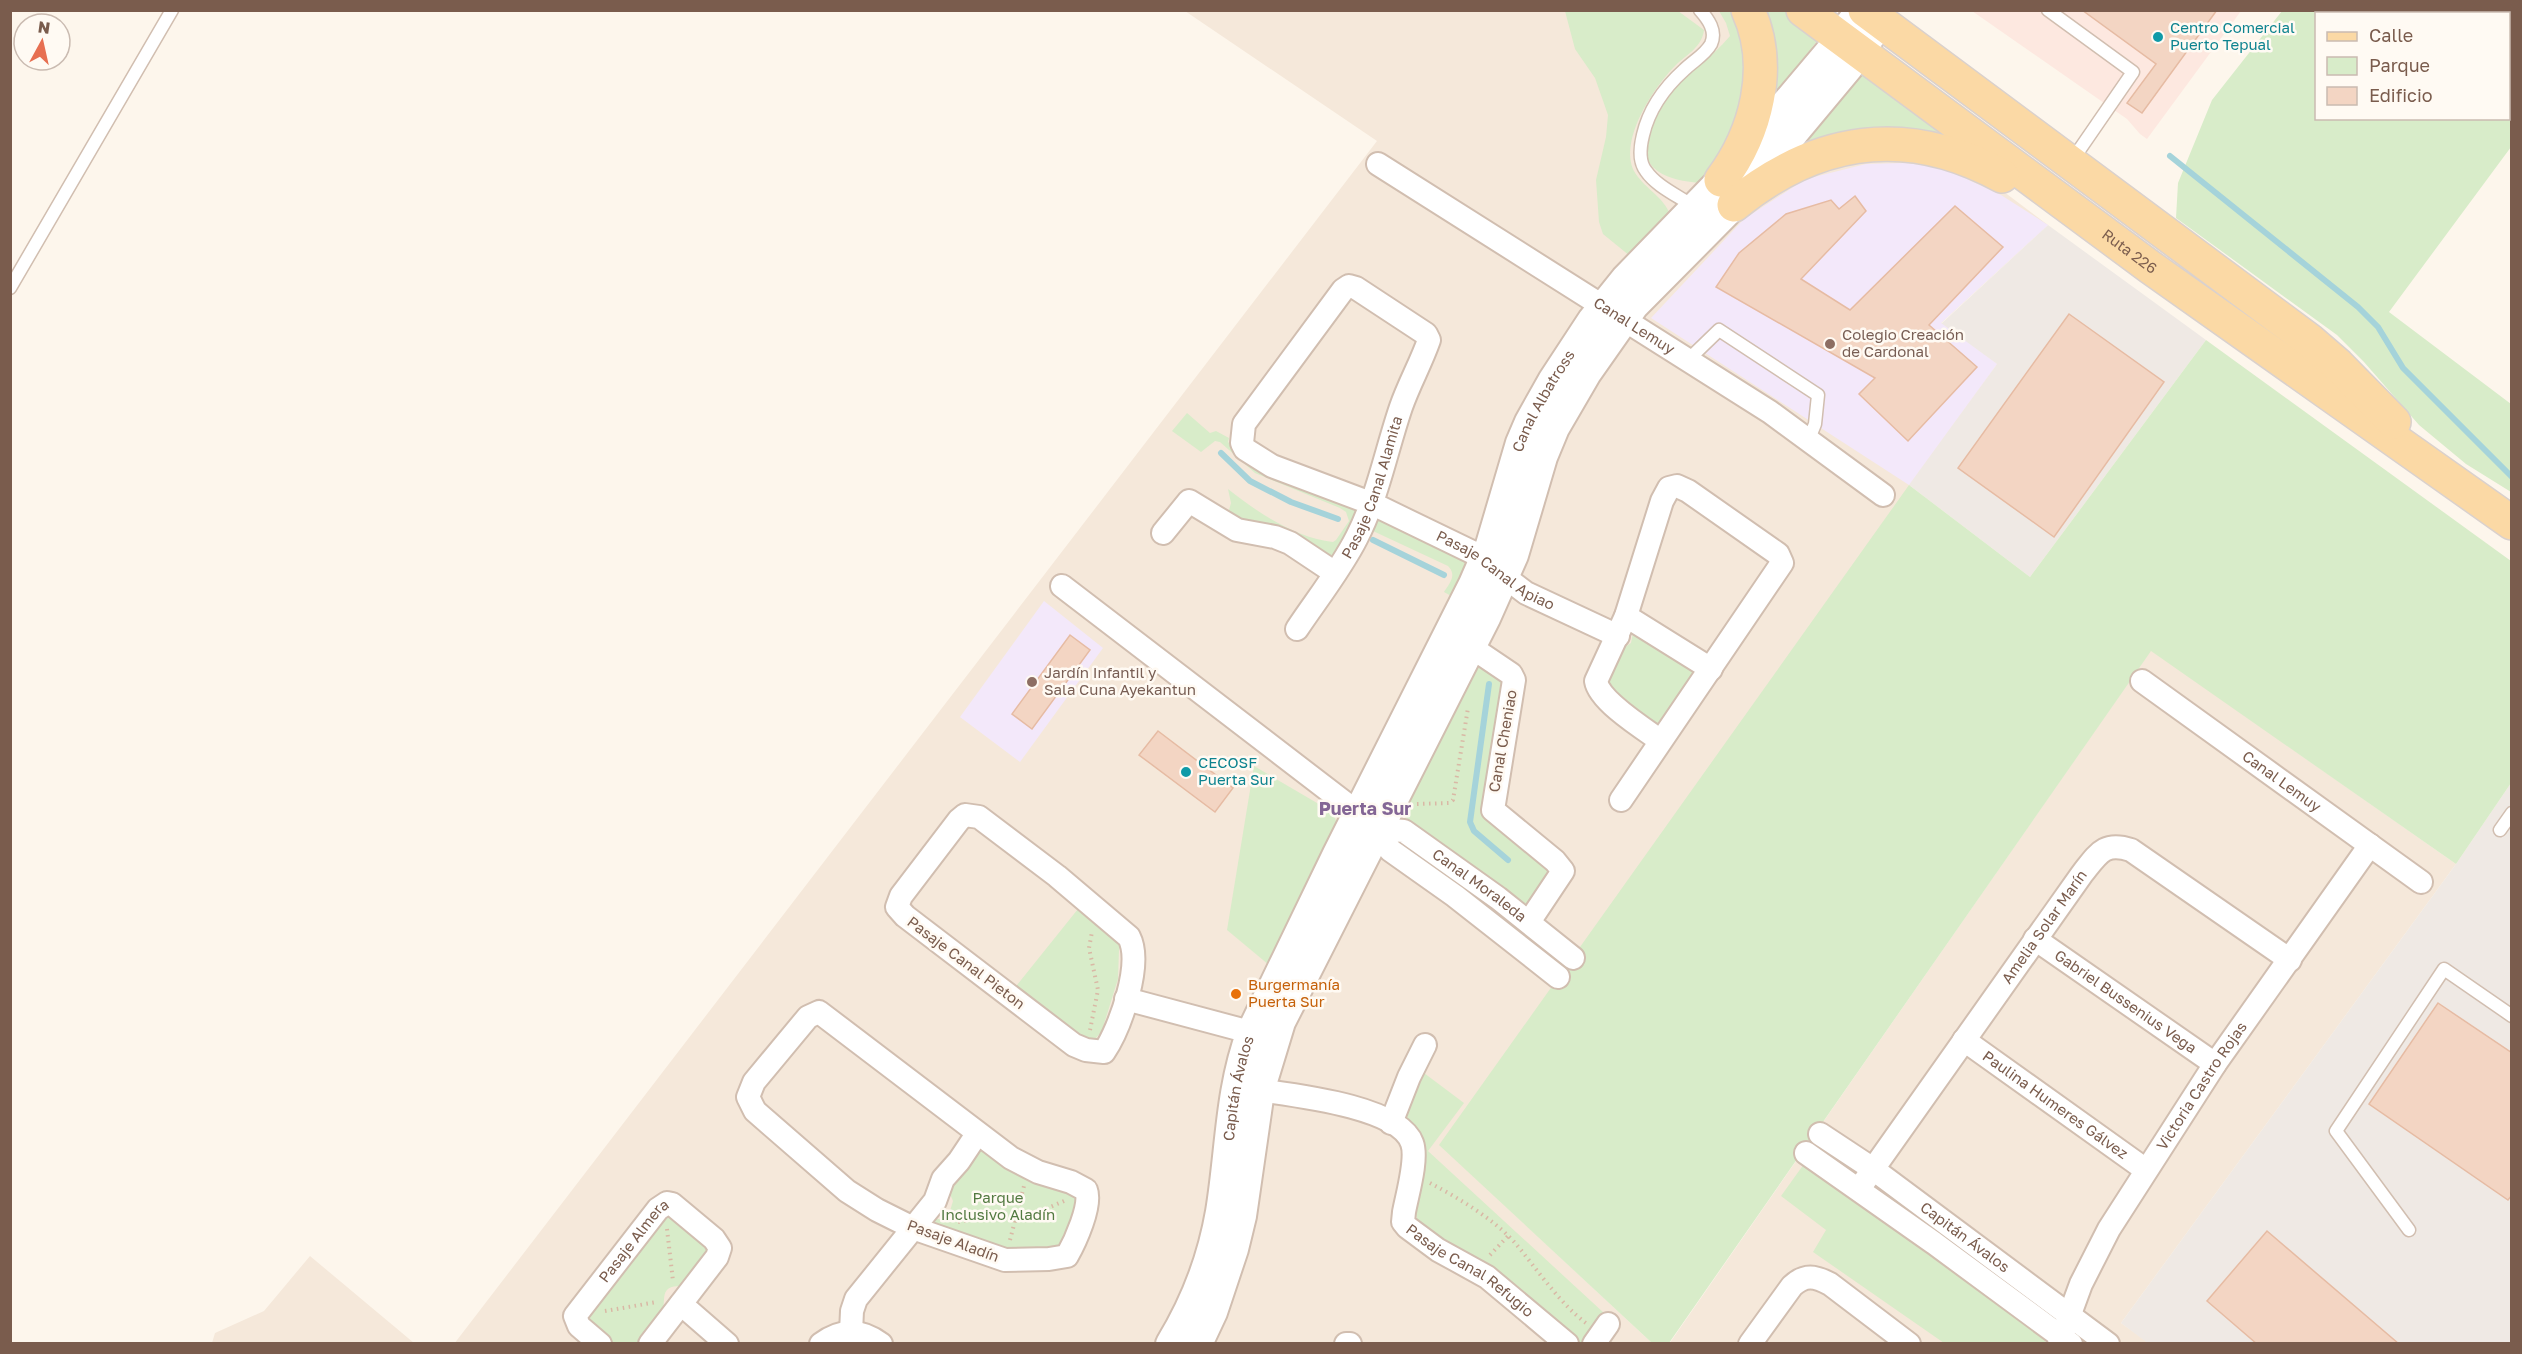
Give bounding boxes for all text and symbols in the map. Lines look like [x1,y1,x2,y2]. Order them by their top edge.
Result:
north arrow [12,12,72,72]
legend [2315,12,2510,120]
text: N [37,16,52,38]
place label: Centro Comercial Puerto Tepual [2170,18,2295,53]
text: Calle [2369,24,2413,46]
marker: Centro Comercial Puerto Tepual [2151,30,2165,44]
text: Parque [2369,54,2430,76]
text: Edificio [2369,84,2433,106]
street label: Ruta 226 [2099,225,2161,277]
street label: Canal Lemuy [1591,293,1679,358]
place label: Colegio Creación de Cardonal [1842,325,1964,360]
marker: Colegio Creación de Cardonal [1823,337,1837,351]
street label: Canal Albatross [1508,346,1578,454]
street label: Pasaje Canal Alamita [1337,413,1406,561]
street label: Pasaje Canal Apiao [1434,526,1558,613]
place label: Jardín Infantil y Sala Cuna Ayekantun [1044,663,1196,698]
marker: Jardín Infantil y Sala Cuna Ayekantun [1025,675,1039,689]
street label: Canal Cheniao [1484,688,1520,793]
street label: Canal Lemuy [2239,746,2326,816]
place label: CECOSF Puerta Sur [1198,753,1275,788]
marker: CECOSF Puerta Sur [1179,765,1193,779]
district label: Puerta Sur [1319,797,1411,819]
street label: Canal Moraleda [1429,844,1530,925]
street label: Amelia Solar Marín [1997,866,2090,987]
street label: Pasaje Canal Pieton [904,912,1029,1012]
street label: Gabriel Bussenius Vega [2051,945,2200,1056]
place label: Burgermanía Puerta Sur [1248,975,1340,1010]
marker: Burgermanía Puerta Sur [1229,987,1243,1001]
street label: Victoria Castro Rojas [2152,1018,2250,1153]
street label: Capitán Ávalos [1219,1033,1257,1142]
street label: Paulina Humeres Gálvez [1980,1046,2132,1162]
park label: Parque Inclusivo Aladín [941,1188,1055,1223]
street label: Pasaje Almera [594,1195,672,1286]
street label: Capitán Ávalos [1917,1198,2014,1276]
street label: Pasaje Aladín [905,1215,1002,1265]
street label: Pasaje Canal Refugio [1403,1219,1538,1320]

